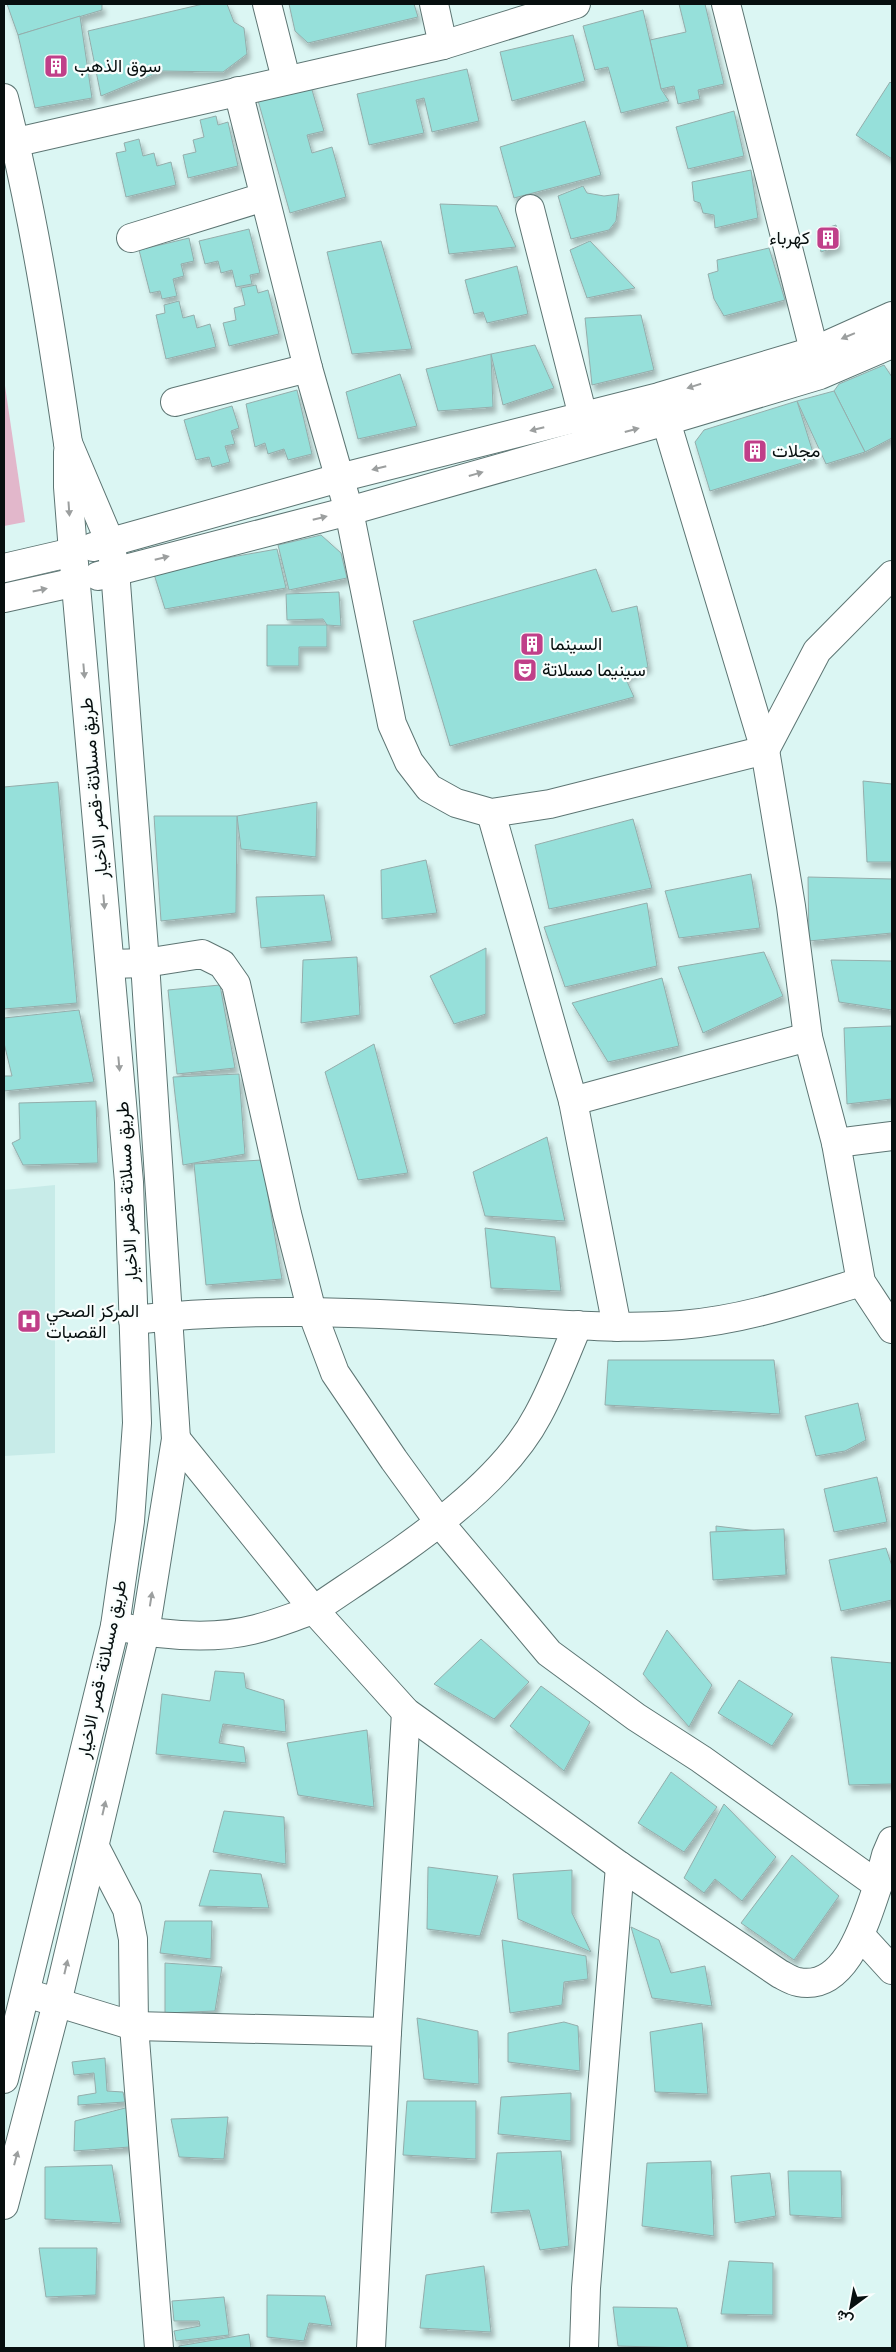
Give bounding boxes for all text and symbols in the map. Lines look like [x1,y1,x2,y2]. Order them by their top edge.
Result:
building icon: سوق الذهب [43,53,69,79]
place label: سوق الذهب [74,55,161,77]
building icon: كهرباء [815,225,841,251]
place label: كهرباء [769,227,810,249]
one-way arrow [841,333,855,341]
one-way arrow [686,383,701,391]
one-way arrow [529,425,544,433]
one-way arrow [625,425,640,433]
building icon: مجلات [742,438,768,464]
place label: مجلات [772,440,820,461]
one-way arrow [372,464,387,472]
one-way arrow [468,470,484,478]
one-way arrow [66,501,74,517]
one-way arrow [312,514,327,522]
one-way arrow [155,554,170,562]
one-way arrow [32,586,47,594]
building icon: السينما [519,631,545,657]
place label: السينما [550,633,602,654]
theatre icon: سينيما مسلاتة [512,657,538,683]
place label: سينيما مسلاتة [542,659,646,680]
one-way arrow [80,663,88,679]
street label: طريق مسلاتة -قصر الاخيار [75,697,113,880]
one-way arrow [100,894,108,910]
one-way arrow [115,1056,123,1072]
street label: طريق مسلاتة -قصر الاخيار [111,1101,143,1284]
place label: المركز الصحي القصبات [46,1300,139,1342]
hospital icon: المركز الصحي القصبات [16,1308,42,1334]
street label: طريق مسلاتة -قصر الاخيار [72,1578,132,1761]
one-way arrow [147,1590,155,1606]
one-way arrow [100,1801,108,1816]
one-way arrow [62,1959,70,1974]
one-way arrow [13,2150,21,2165]
north arrow [826,2282,876,2332]
text: ش [833,2306,856,2329]

